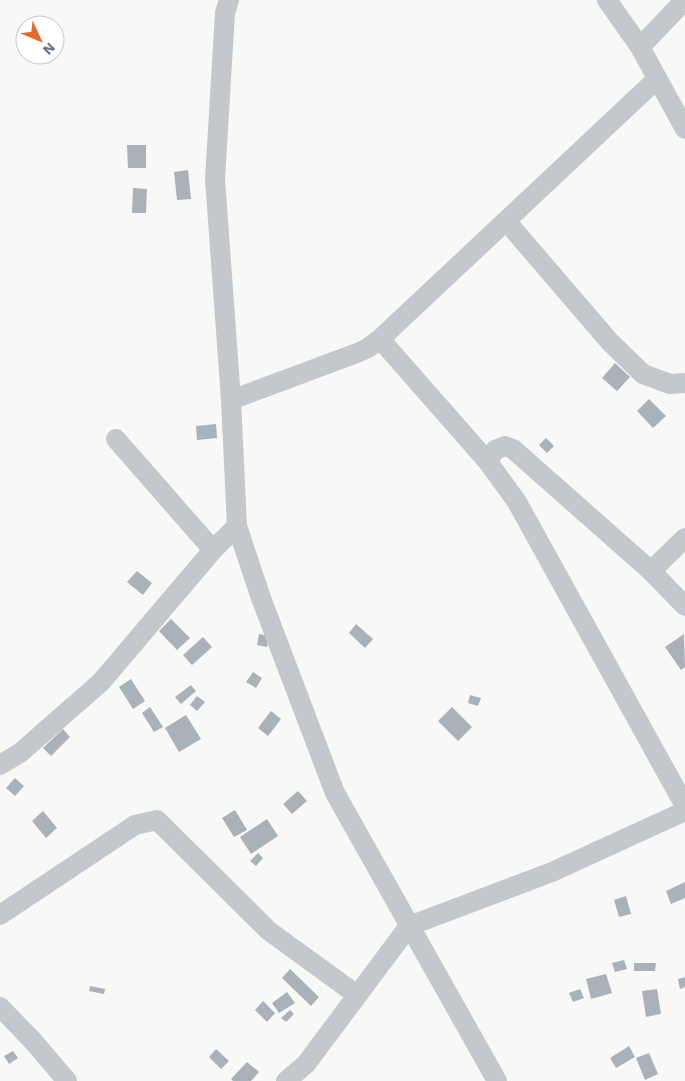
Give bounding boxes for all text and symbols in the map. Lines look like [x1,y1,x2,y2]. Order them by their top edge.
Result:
north arrow [15,15,65,65]
text: N [40,40,59,58]

